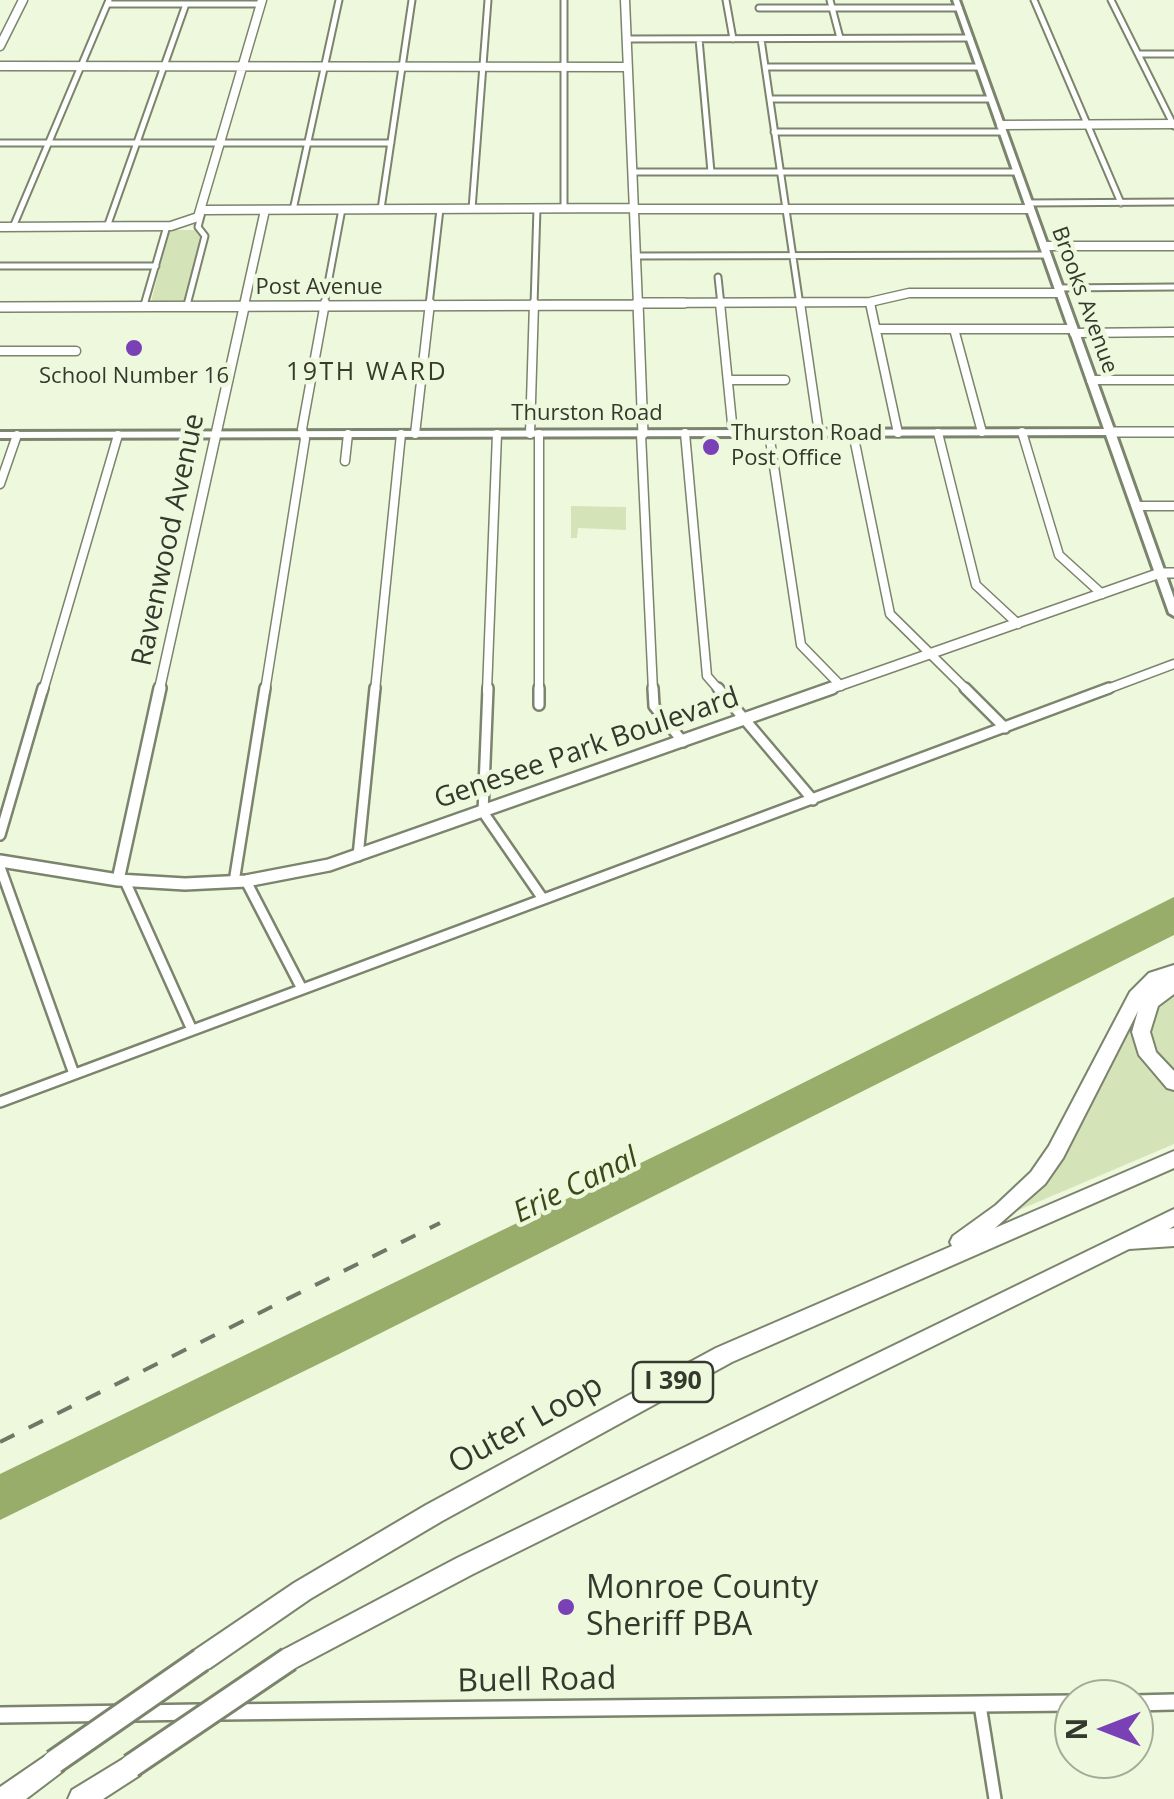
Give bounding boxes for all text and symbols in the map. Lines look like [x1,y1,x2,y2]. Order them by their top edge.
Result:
street label: Brooks Avenue [1045,223,1123,377]
street label: Post Avenue [255,275,383,301]
marker: School Number 16 [123,337,145,359]
district label: 19TH WARD [286,358,448,388]
place label: School Number 16 [39,364,229,390]
street label: Thurston Road [511,401,663,427]
street label: Ravenwood Avenue [126,411,212,669]
place label: Thurston Road Post Office [731,421,882,472]
marker: Thurston Road Post Office [700,436,722,458]
street label: Genesee Park Boulevard [430,681,744,817]
water label: Erie Canal [508,1140,644,1232]
road number: I 390 [633,1362,713,1402]
street label: Outer Loop [442,1367,610,1483]
place label: Monroe County Sheriff PBA [586,1570,818,1645]
marker: Monroe County Sheriff PBA [555,1596,577,1618]
street label: Buell Road [457,1660,617,1702]
north arrow [1054,1679,1154,1779]
text: N [1057,1718,1095,1740]

